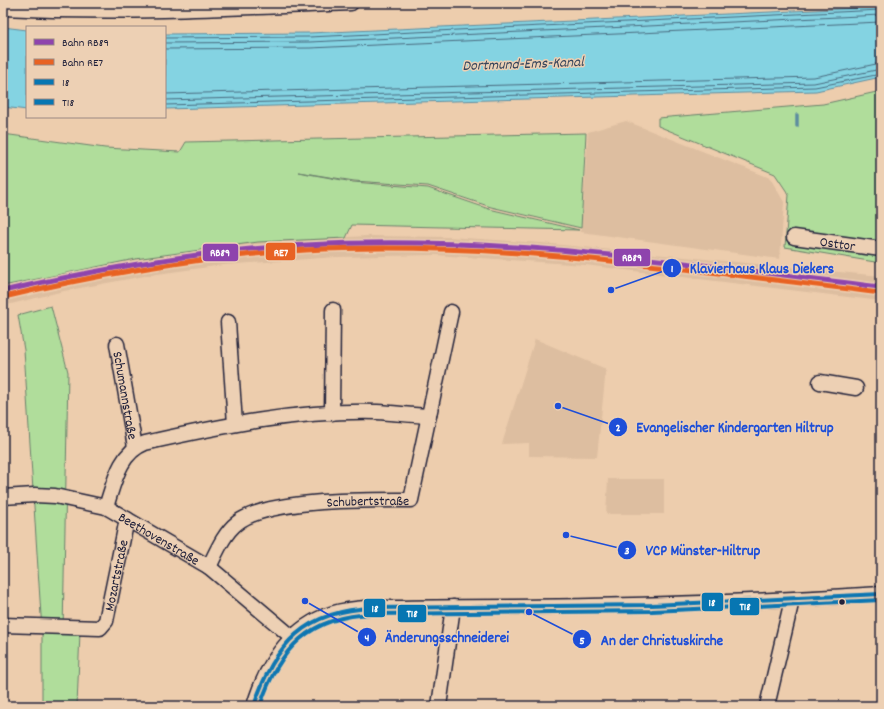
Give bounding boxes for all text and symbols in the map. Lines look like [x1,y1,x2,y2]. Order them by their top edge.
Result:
legend [26,26,166,118]
text: Bahn RB89 [62,35,109,52]
water label: Dortmund-Ems-Kanal [462,52,586,78]
text: Bahn RE7 [62,55,103,72]
text: 18 [62,75,70,92]
text: T18 [62,95,74,112]
street label: Osttor [818,233,857,257]
line badge: RE7 [265,242,296,261]
line badge: RB89 [202,243,239,262]
text: RB89 [210,246,230,262]
text: RE7 [274,246,289,262]
line badge: RB89 [613,248,651,267]
text: RB89 [622,251,642,267]
callout: Klavierhaus Klaus Diekers [662,255,842,282]
text: Klavierhaus Klaus Diekers [690,259,834,281]
text: 1 [671,261,674,278]
street label: Schumannstraße [106,350,142,441]
callout: Evangelischer Kindergarten Hiltrup [608,414,841,441]
text: Evangelischer Kindergarten Hiltrup [636,418,834,440]
text: 2 [615,420,621,437]
street label: Schubertstraße [326,492,409,514]
street label: Beethovenstraße [114,508,203,571]
callout: VCP Münster-Hiltrup [617,536,768,563]
street label: Mozartstraße [100,538,134,613]
text: VCP Münster-Hiltrup [646,541,760,563]
text: 3 [624,543,630,560]
line badge: 18 [701,592,724,612]
text: 18 [709,596,716,612]
line badge: T18 [729,597,760,616]
unlabelled marker [837,597,847,607]
line badge: 18 [363,598,386,618]
text: T18 [739,600,751,616]
text: 18 [372,602,379,618]
line badge: T18 [397,604,427,623]
text: T18 [406,607,418,623]
callout: Änderungsschneiderei [357,624,517,651]
callout: An der Christuskirche [572,626,731,653]
text: Änderungsschneiderei [385,628,509,650]
text: 4 [365,630,370,647]
text: An der Christuskirche [601,631,724,653]
text: 5 [579,633,585,650]

